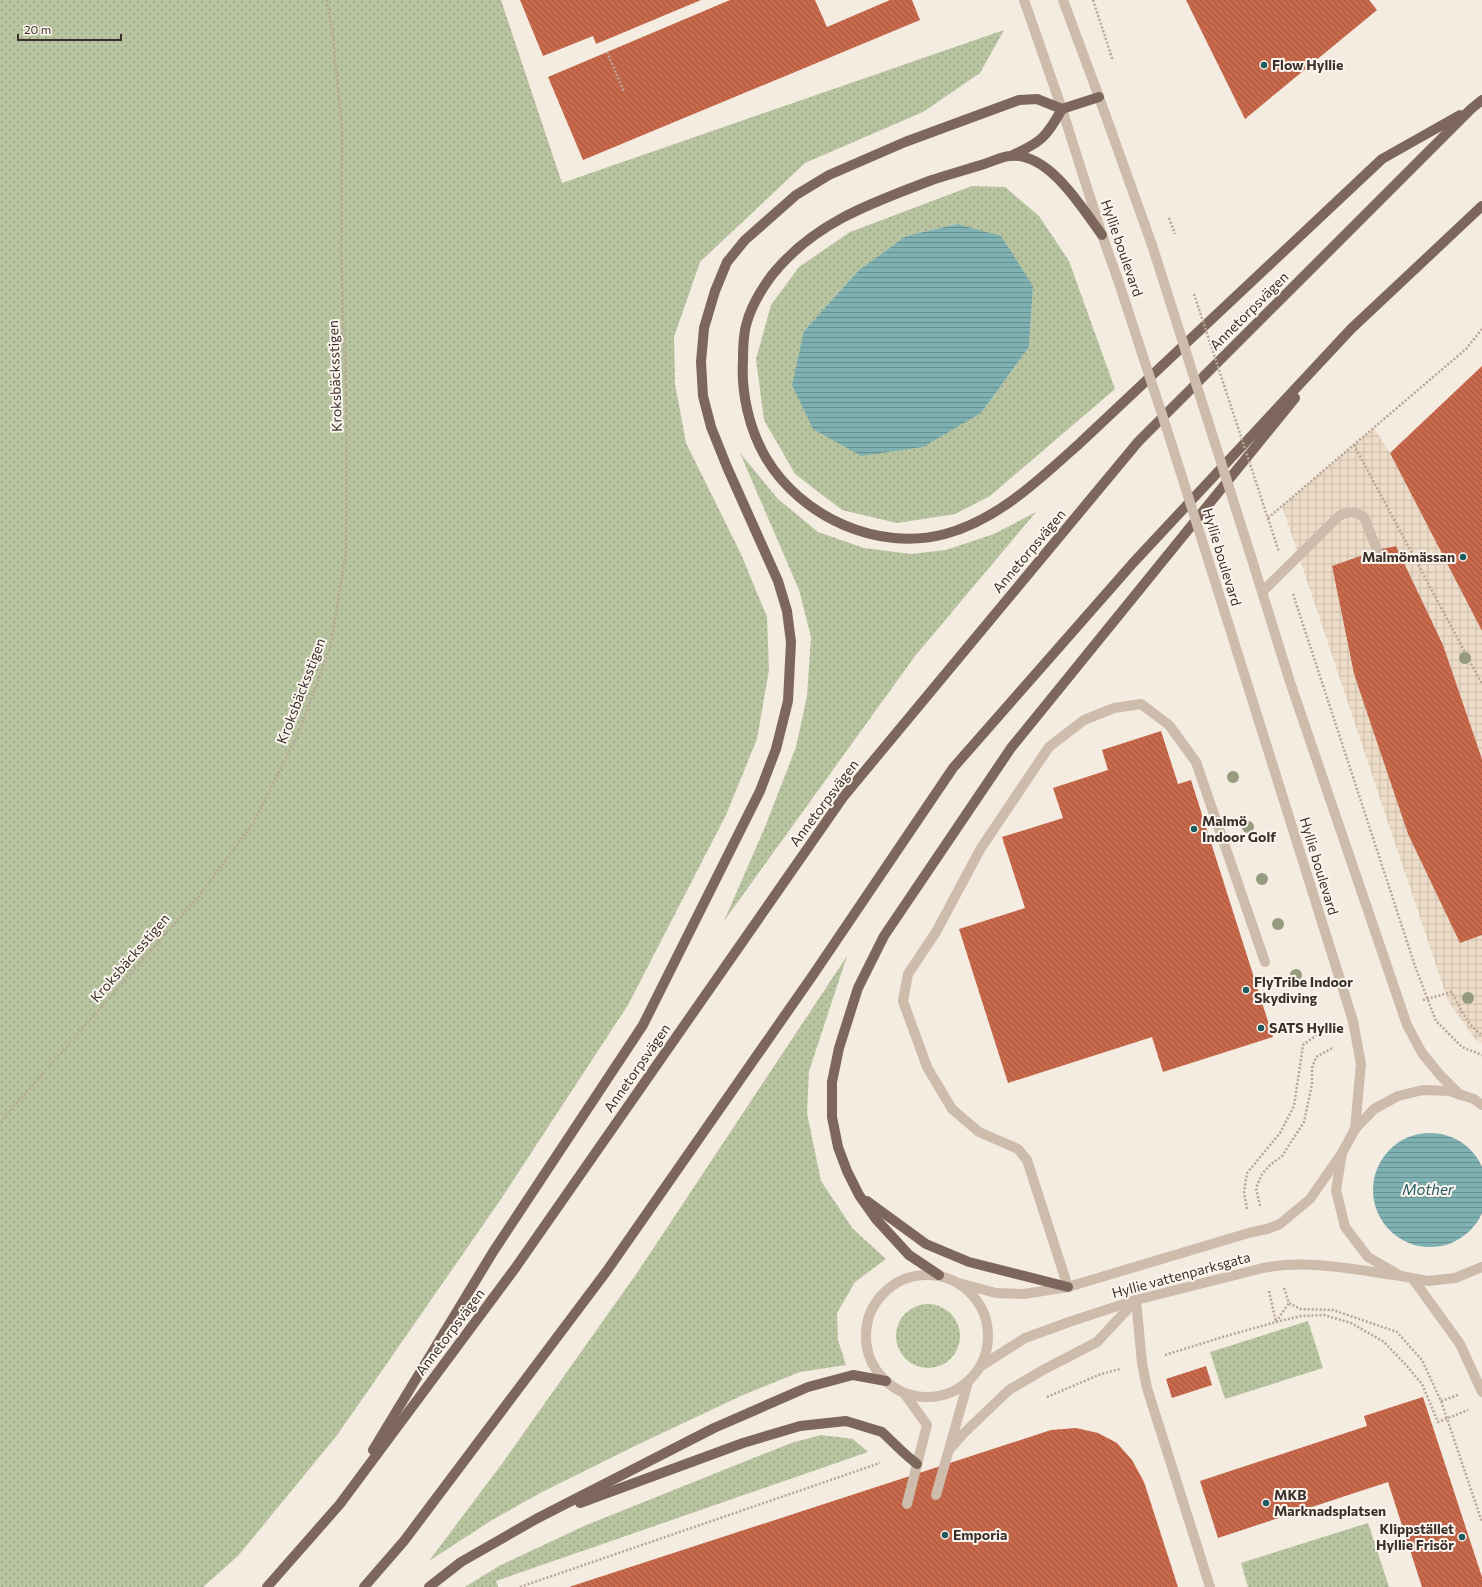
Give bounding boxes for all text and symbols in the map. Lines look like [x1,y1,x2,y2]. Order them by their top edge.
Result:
scale bar [18,16,121,42]
text: 20 m [24,22,51,36]
place label: Flow Hyllie [1272,56,1343,73]
marker: Flow Hyllie [1259,60,1269,70]
street label: Hyllie boulevard [1098,197,1147,299]
street label: Annetorpsvägen [1206,268,1291,353]
street label: Kroksbäcksstigen [324,320,345,432]
street label: Annetorpsvägen [989,505,1069,596]
street label: Hyllie boulevard [1200,506,1245,608]
place label: Malmömässan [1362,548,1455,565]
marker: Malmömässan [1458,552,1468,562]
street label: Kroksbäcksstigen [273,635,329,746]
street label: Annetorpsvägen [785,756,862,849]
place label: Malmö Indoor Golf [1202,812,1276,845]
street label: Hyllie boulevard [1297,815,1342,917]
marker: Malmö Indoor Golf [1189,824,1199,834]
street label: Kroksbäcksstigen [86,910,173,1006]
place label: FlyTribe Indoor Skydiving [1254,973,1353,1006]
marker: FlyTribe Indoor Skydiving [1241,985,1251,995]
place label: SATS Hyllie [1269,1019,1344,1036]
street label: Annetorpsvägen [600,1020,673,1115]
marker: SATS Hyllie [1256,1023,1266,1033]
water label: Mother [1402,1180,1455,1198]
street label: Hyllie vattenparksgata [1110,1248,1252,1301]
street label: Annetorpsvägen [411,1285,488,1378]
place label: MKB Marknadsplatsen [1274,1486,1386,1519]
marker: MKB Marknadsplatsen [1261,1498,1271,1508]
place label: Klippstället Hyllie Frisör [1376,1520,1454,1553]
place label: Emporia [953,1526,1007,1543]
marker: Emporia [940,1530,950,1540]
marker: Klippstället Hyllie Frisör [1457,1532,1467,1542]

